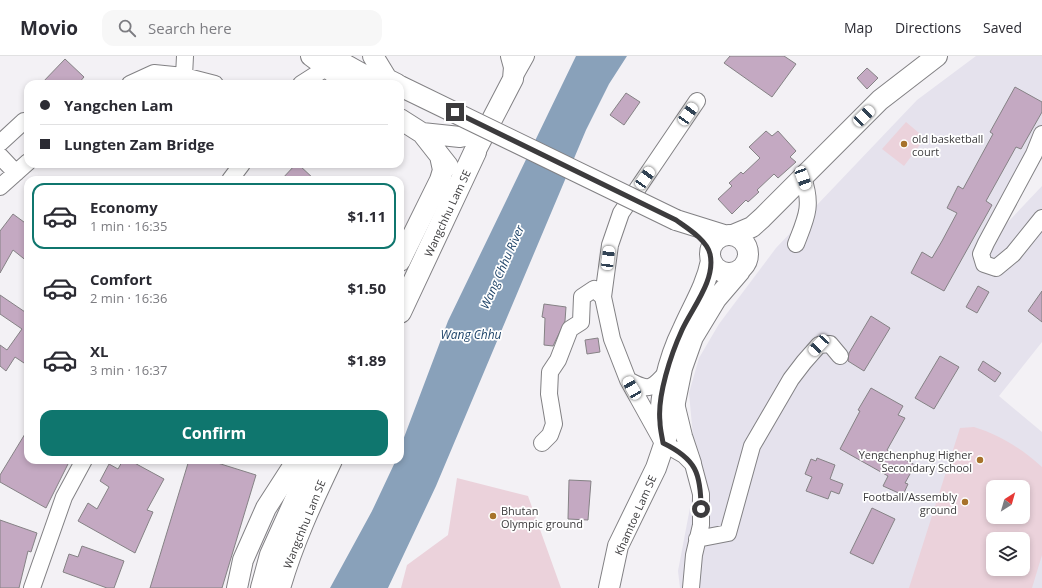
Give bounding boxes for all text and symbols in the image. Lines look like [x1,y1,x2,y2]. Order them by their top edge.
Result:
search box [102,10,382,46]
text: Movio [20,15,78,41]
icon: search [116,17,138,39]
text: Search here [148,18,232,38]
text: Map [844,18,873,37]
text: Directions [895,18,961,37]
text: Saved [983,18,1022,37]
text: Yangchen Lam [64,95,173,115]
car [676,101,700,127]
route end [446,103,464,121]
car [851,103,877,129]
place label: old basketball court [912,131,983,159]
text: Lungten Zam Bridge [64,134,214,154]
marker: old basketball court [899,139,909,149]
car [633,165,657,191]
car [793,165,813,191]
street label: Wangchhu Lam SE [420,167,474,259]
text: Economy [90,197,158,217]
icon: car [42,198,78,234]
text: $1.11 [347,206,386,226]
text: 1 min · 16:35 [90,217,167,235]
water label: Wang Chhu River [476,221,529,312]
car [601,245,615,271]
text: Comfort [90,269,152,289]
icon: car [42,270,78,306]
text: $1.50 [347,278,386,298]
text: 2 min · 16:36 [90,289,167,307]
water label: Wang Chhu [440,326,502,343]
car [806,332,832,358]
text: XL [90,341,108,361]
icon: car [42,342,78,378]
text: $1.89 [347,350,386,370]
text: 3 min · 16:37 [90,361,167,379]
car [621,375,643,401]
button: Confirm [40,410,388,456]
place label: Yengchenphug Higher Secondary School [859,447,972,475]
marker: Yengchenphug Higher Secondary School [975,455,985,465]
street label: Khamtoe Lam SE [611,472,659,558]
street label: Wangchhu Lam SE [279,477,329,571]
north arrow [986,480,1030,524]
map controls [986,480,1030,576]
place label: Football/Assembly ground [863,489,957,517]
marker: Football/Assembly ground [960,497,970,507]
route start [692,500,710,518]
place label: Bhutan Olympic ground [501,503,583,531]
marker: Bhutan Olympic ground [488,511,498,521]
button: layers [986,532,1030,576]

